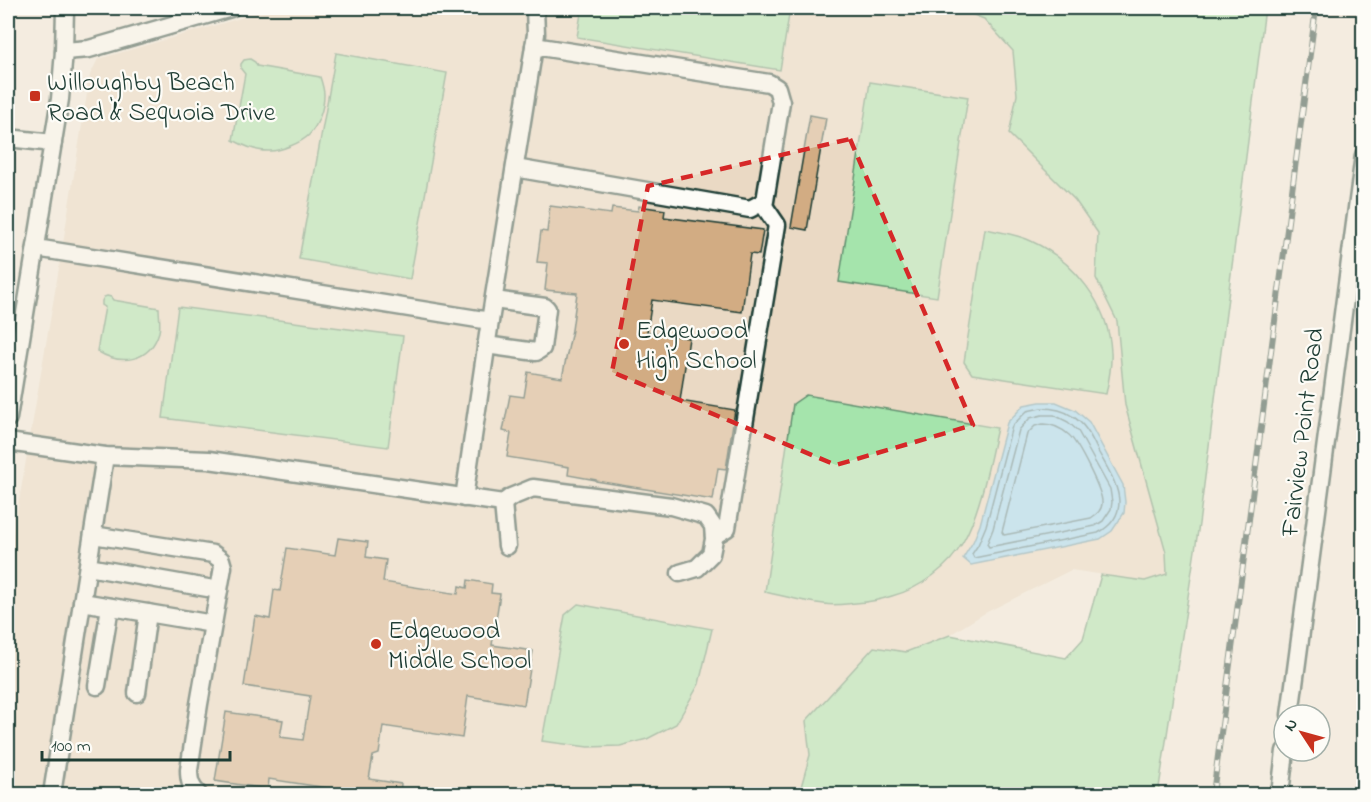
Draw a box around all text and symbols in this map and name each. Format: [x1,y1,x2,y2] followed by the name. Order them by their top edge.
[47,65,276,133] place label: Willoughby Beach Road & Sequoia Drive
[28,89,42,103] marker: Willoughby Beach Road & Sequoia Drive
[636,313,757,381] place label: Edgewood High School
[1272,326,1336,540] street label: Fairview Point Road
[617,337,631,351] marker: Edgewood High School
[388,613,531,681] place label: Edgewood Middle School
[369,637,383,651] marker: Edgewood Middle School
[1272,703,1332,763] north arrow
[1279,714,1304,737] text: N
[42,724,230,762] scale bar
[51,734,91,760] text: 100 m

